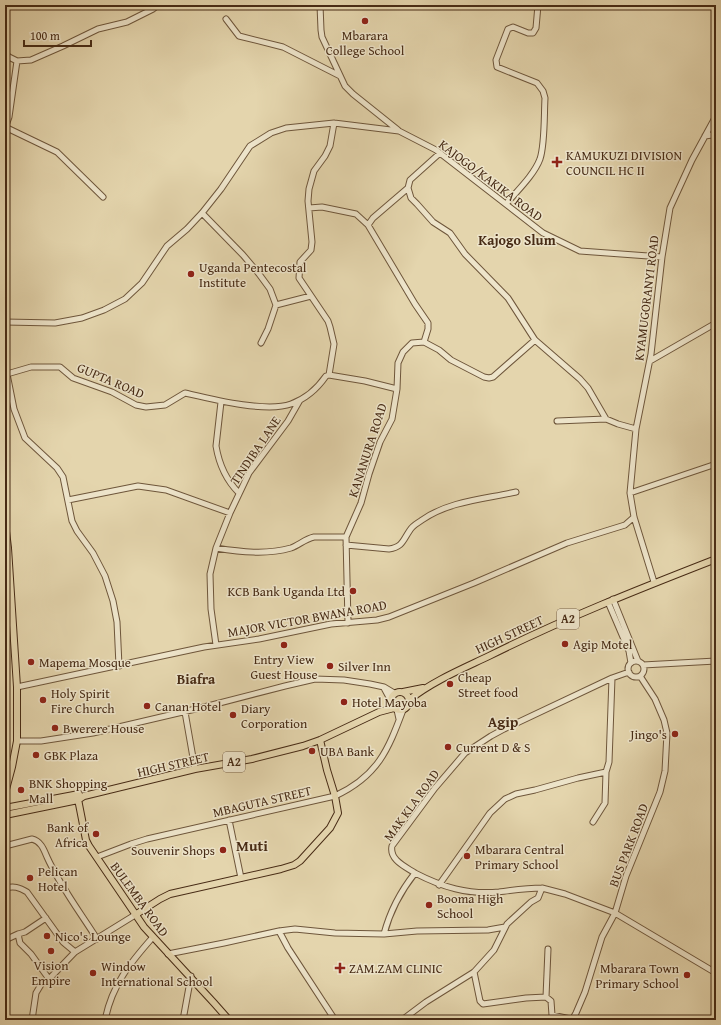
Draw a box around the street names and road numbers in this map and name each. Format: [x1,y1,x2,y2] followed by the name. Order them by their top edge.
[435,135,547,226] street label: KAJOGO/KAKIKA ROAD
[629,234,664,362] street label: KYAMUGORANYI ROAD
[74,358,147,403] street label: GUPTA ROAD
[343,401,392,500] street label: KANANURA ROAD
[225,412,286,488] street label: TINDIBA LANE
[226,595,388,642] street label: MAJOR VICTOR BWANA ROAD
[557,609,579,629] road number: A2
[472,610,547,659] street label: HIGH STREET
[135,747,212,782] street label: HIGH STREET
[223,752,245,772] road number: A2
[379,765,444,845] street label: MAK KLA ROAD
[211,781,314,822] street label: MBAGUTA STREET
[604,801,653,890] street label: BUS PARK ROAD
[106,858,173,941] street label: BULEMBA ROAD

